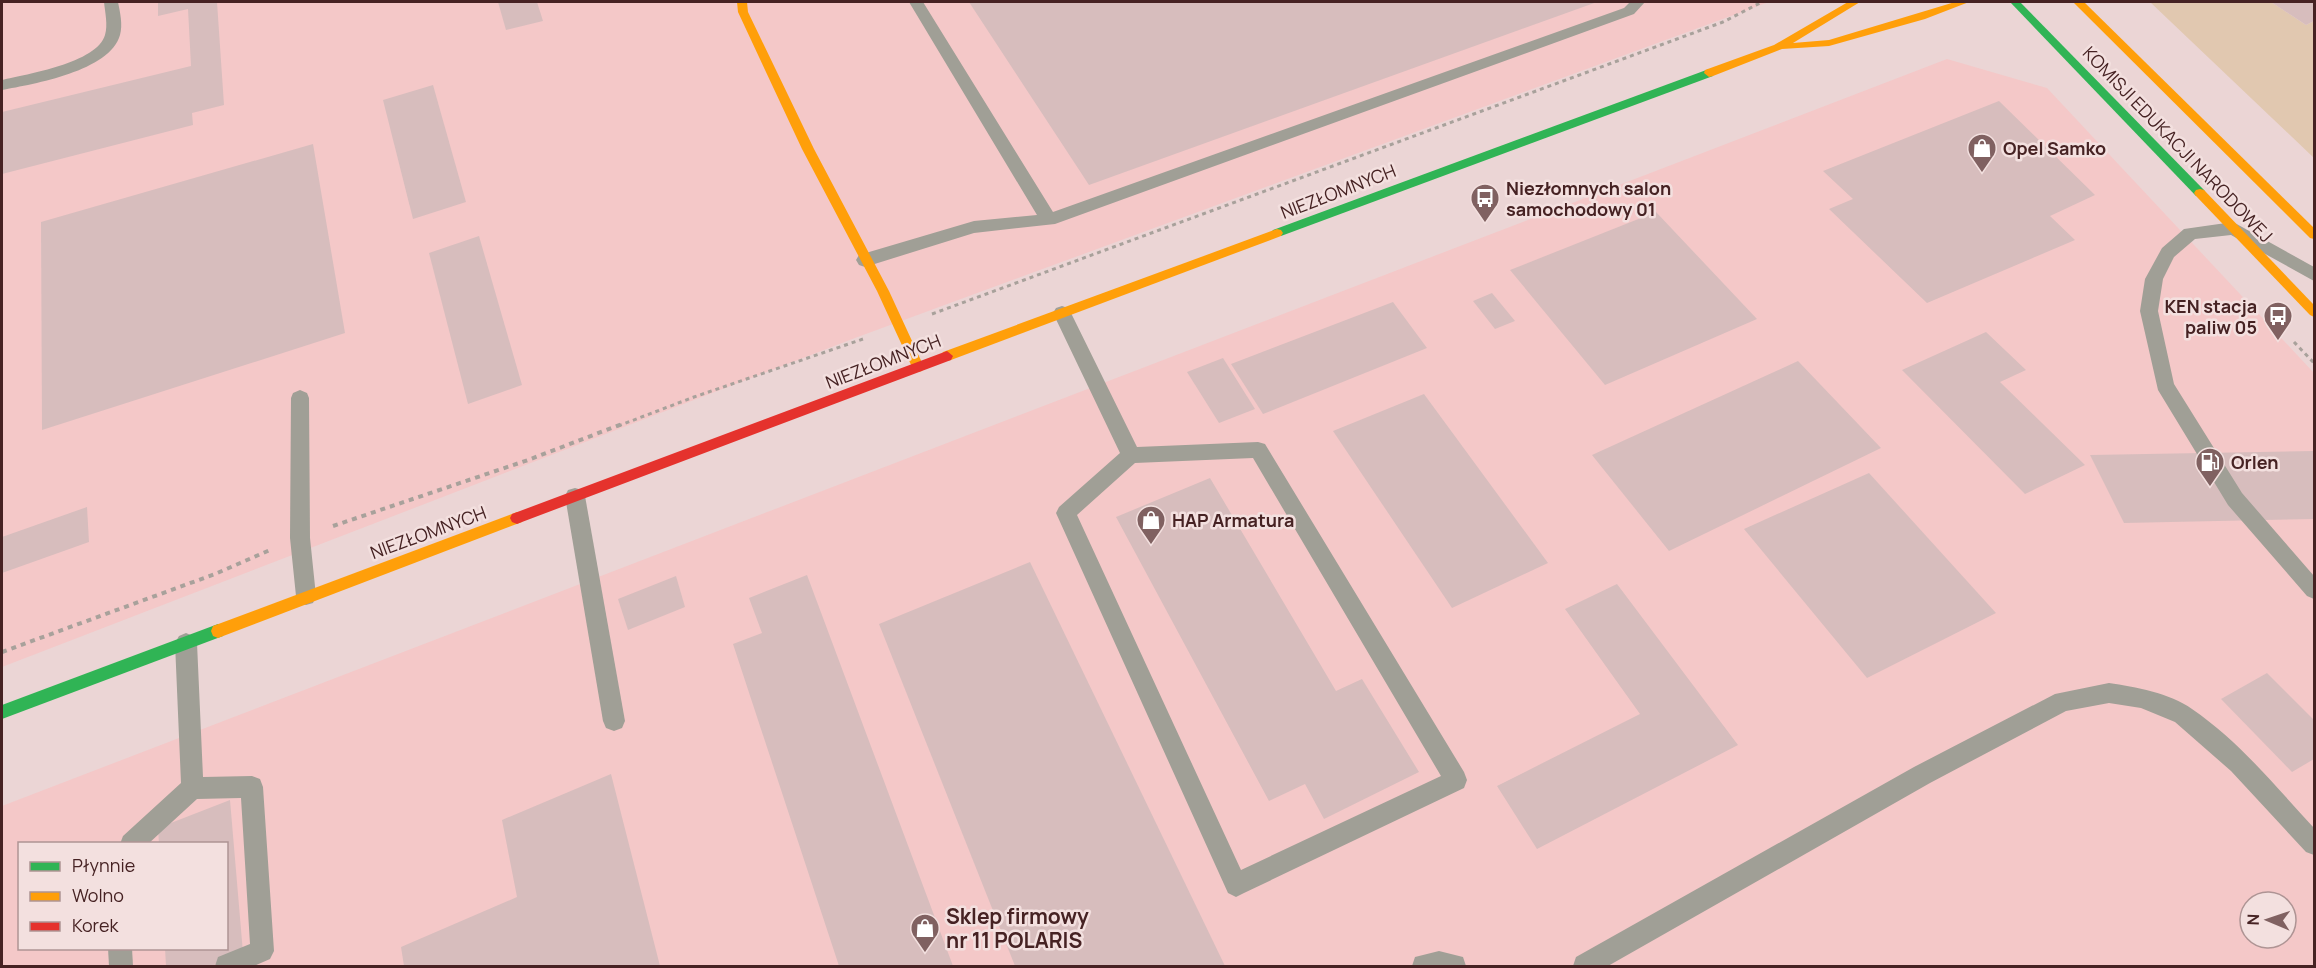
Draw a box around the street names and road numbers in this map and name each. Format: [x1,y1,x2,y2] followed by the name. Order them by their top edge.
[2078,41,2278,247] street label: KOMISJI EDUKACJI NARODOWEJ
[1277,158,1399,224] street label: NIEZŁOMNYCH
[822,328,944,394] street label: NIEZŁOMNYCH
[367,500,489,564] street label: NIEZŁOMNYCH

